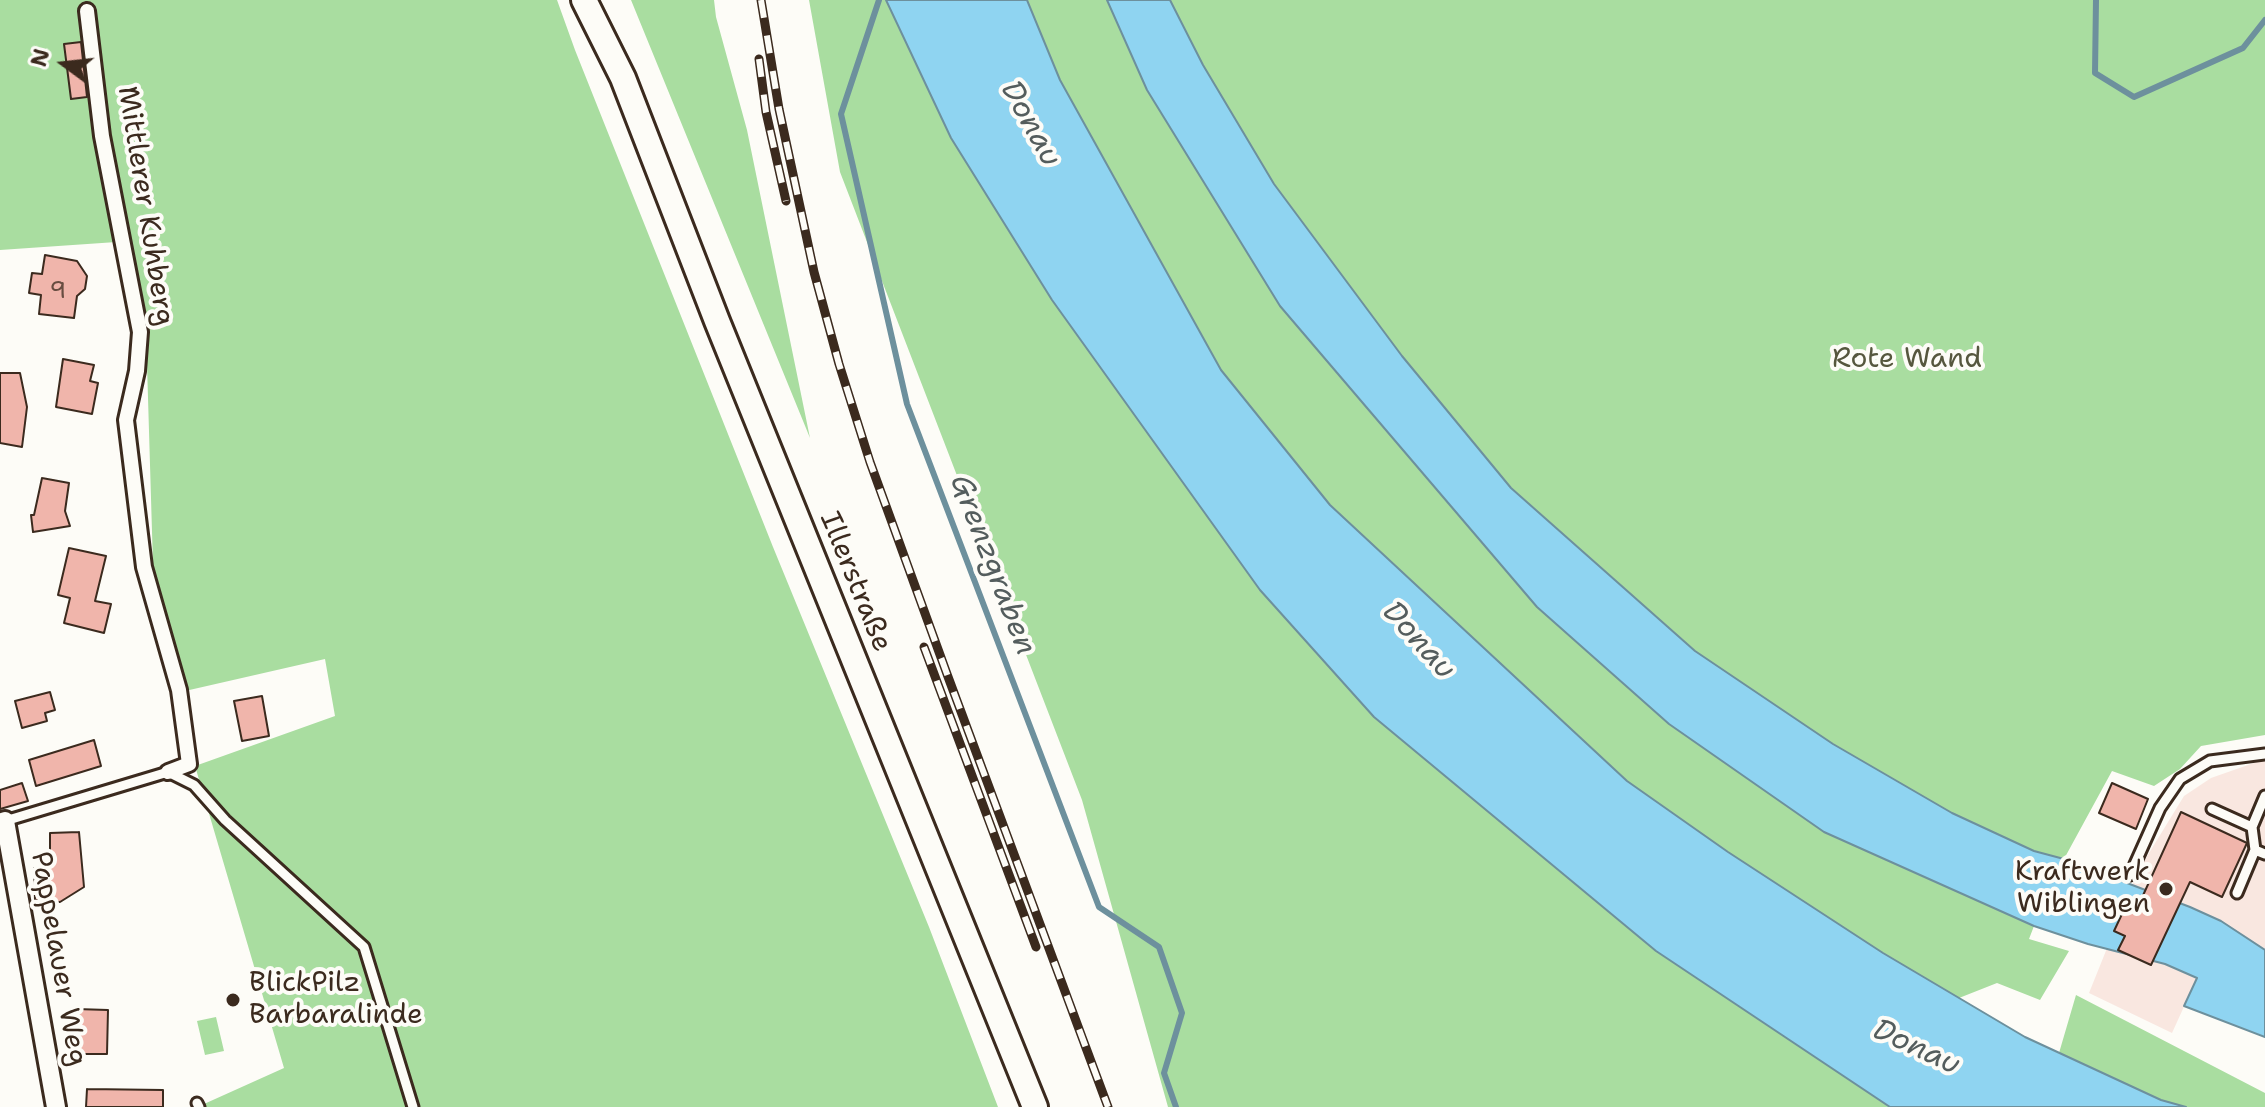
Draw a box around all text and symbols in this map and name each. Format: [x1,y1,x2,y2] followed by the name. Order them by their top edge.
[24,24,104,104] north arrow
[24,45,57,70] text: N
[992,75,1068,173] water label: Donau
[109,84,181,328] street label: Mittlerer Kuhberg
[50,278,66,306] house number: 9
[1832,343,1982,377] park label: Rote Wand
[941,470,1043,660] water label: Grenzgraben
[812,507,898,657] street label: Illerstraße
[1374,595,1462,687] water label: Donau
[23,849,93,1069] street label: Pappelauer Weg
[2015,856,2150,922] place label: Kraftwerk Wiblingen
[2157,880,2175,898] marker: Kraftwerk Wiblingen
[249,967,423,1033] place label: BlickPilz Barbaralinde
[224,991,242,1009] marker: BlickPilz Barbaralinde
[1867,1012,1965,1084] water label: Donau

